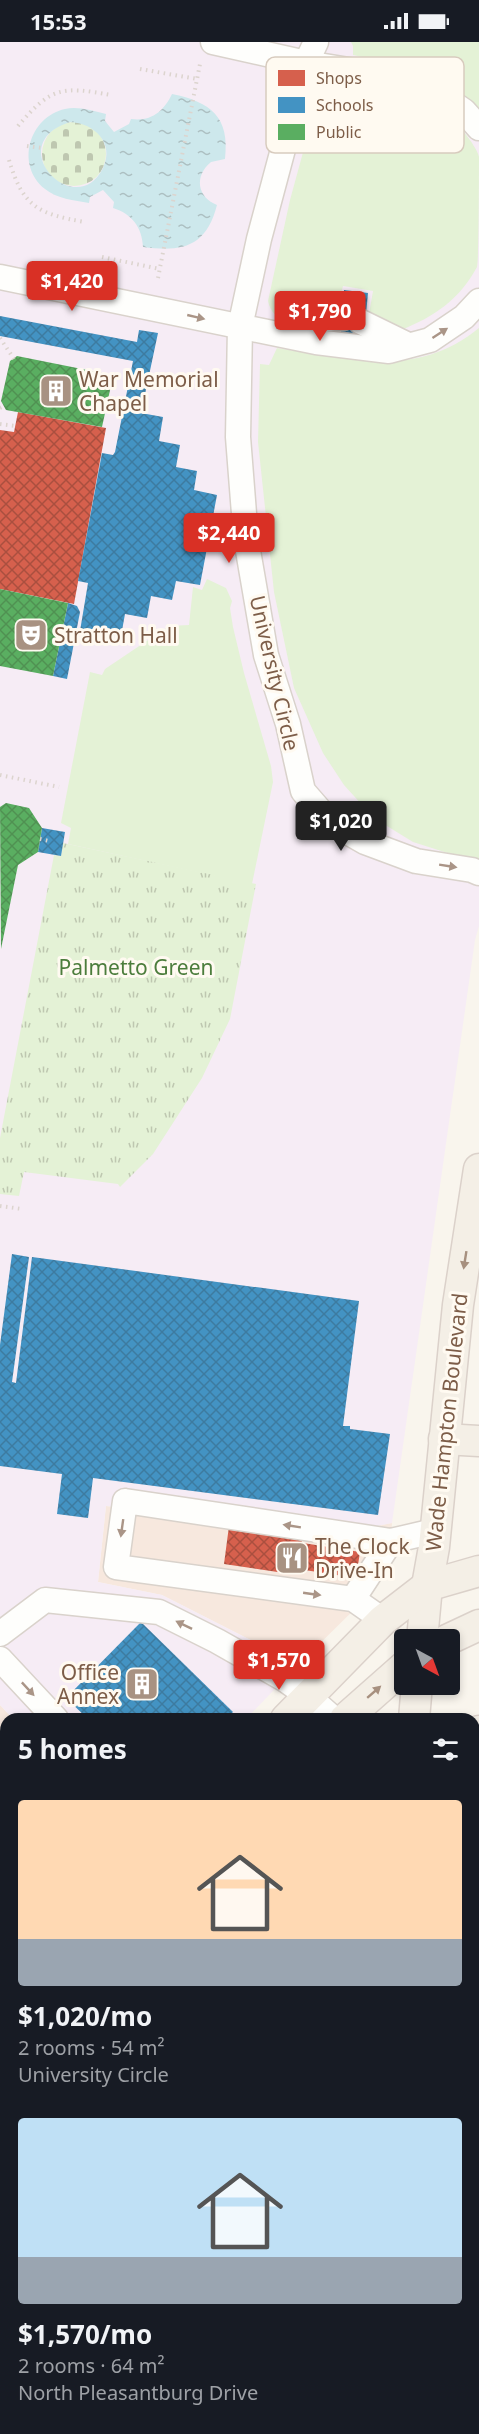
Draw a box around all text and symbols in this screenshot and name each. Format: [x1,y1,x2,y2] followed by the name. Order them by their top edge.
[30,6,87,36] text: 15:53
[266,57,464,153] legend
[316,67,362,89] text: Shops
[316,94,374,116] text: Schools
[316,121,362,143] text: Public
[23,261,121,312] pin: $1,420
[41,267,103,294] text: $1,420
[271,291,369,342] pin: $1,790
[289,297,351,324] text: $1,790
[187,313,206,322] one-way arrow
[432,328,448,339] one-way arrow
[79,365,219,417] place label: War Memorial Chapel
[38,373,74,409] building icon: War Memorial Chapel
[180,513,278,564] pin: $2,440
[198,519,260,546] text: $2,440
[244,593,306,753] street label: University Circle
[13,617,49,653] theatre icon: Stratton Hall
[54,621,178,649] place label: Stratton Hall
[292,801,390,852] pin: $1,020
[310,807,372,834] text: $1,020
[438,861,457,870] one-way arrow
[59,953,213,981] park label: Palmetto Green
[460,1251,469,1270] one-way arrow
[419,1291,473,1553] street label: Wade Hampton Boulevard
[117,1518,126,1537] one-way arrow
[282,1522,301,1531] one-way arrow
[315,1532,410,1584] place label: The Clock Drive-In
[274,1540,310,1576] restaurant icon: The Clock Drive-In
[303,1589,322,1598] one-way arrow
[176,1620,193,1629] one-way arrow
[394,1629,460,1695] north arrow
[394,1629,460,1695] map controls
[230,1640,328,1691] pin: $1,570
[248,1646,310,1673] text: $1,570
[57,1658,119,1710] place label: Office Annex
[124,1666,160,1702] building icon: Office Annex
[21,1682,35,1697] one-way arrow
[366,1686,381,1699] one-way arrow
[18,1731,127,1767] text: 5 homes
[429,1733,462,1766] icon: filters
[186,1839,294,1947] icon: home
[18,1998,152,2034] text: $1,020/mo
[18,2034,165,2061] text: 2 rooms · 54 m²
[18,2061,169,2088] text: University Circle
[186,2157,294,2265] icon: home
[18,2316,152,2352] text: $1,570/mo
[18,2352,165,2379] text: 2 rooms · 64 m²
[18,2379,258,2406] text: North Pleasantburg Drive

